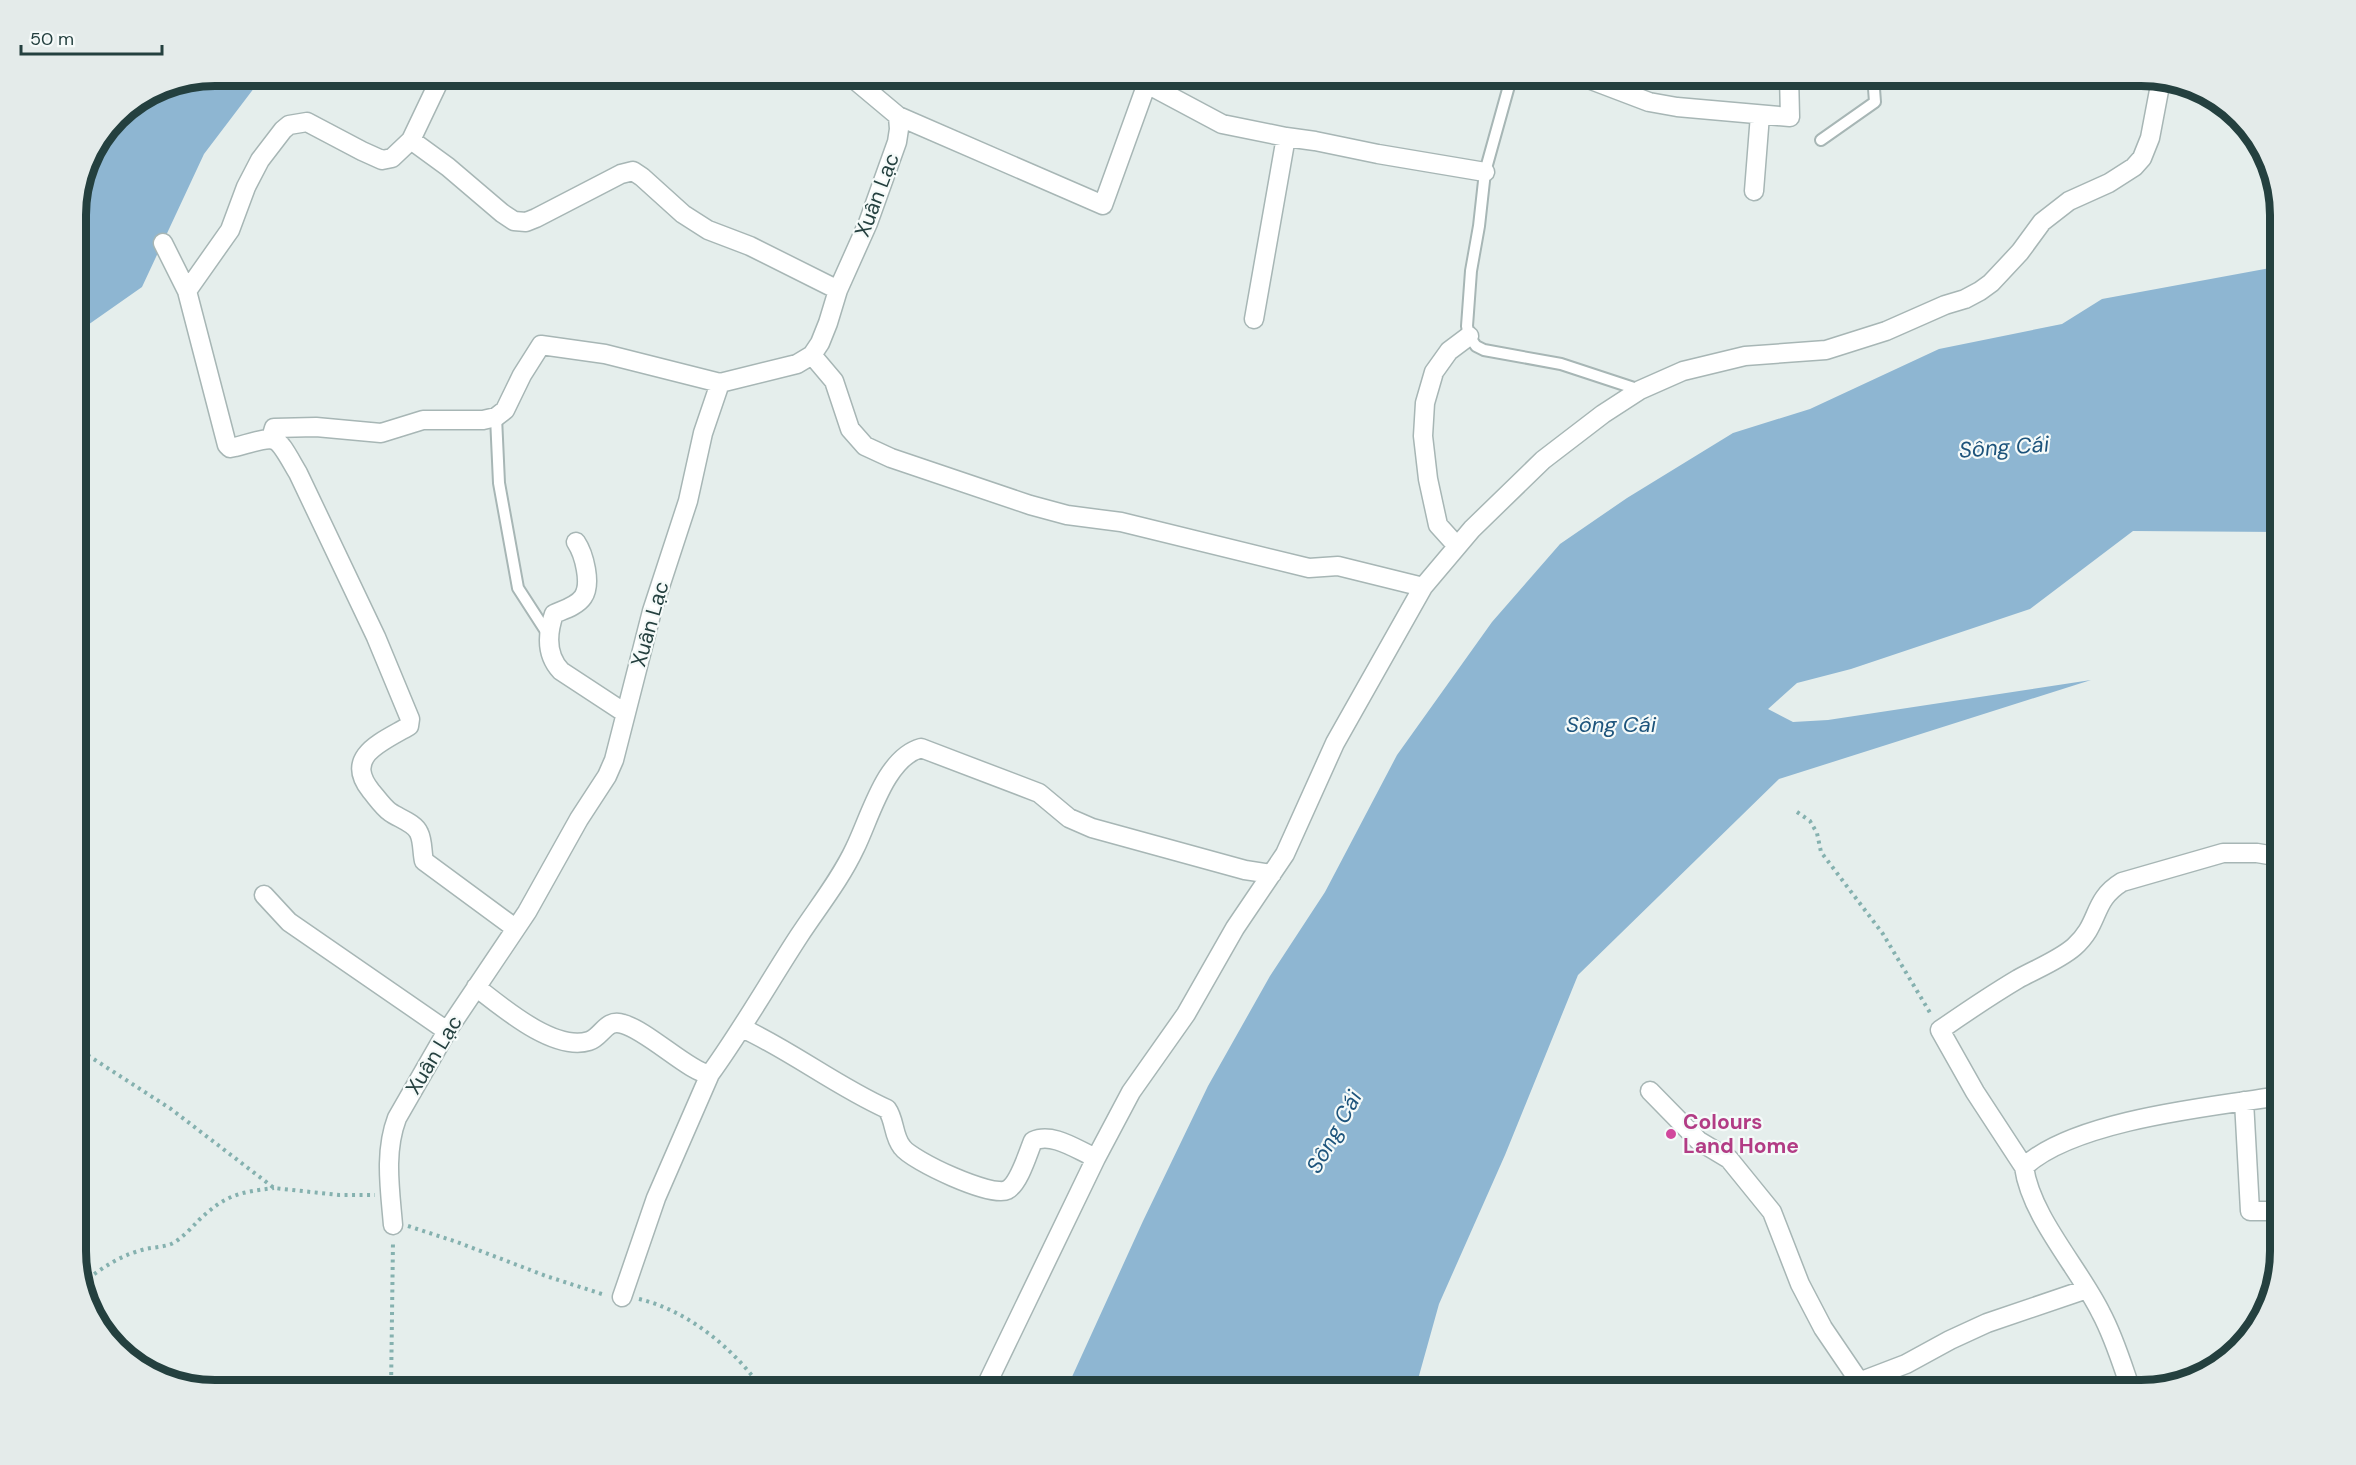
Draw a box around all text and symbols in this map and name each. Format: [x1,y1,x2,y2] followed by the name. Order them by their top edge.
[21,18,162,56] scale bar
[30,27,74,51] text: 50 m
[848,149,906,241] street label: Xuân Lạc
[1958,429,2051,465] water label: Sông Cái
[624,578,676,670] street label: Xuân Lạc
[1566,710,1657,739] water label: Sông Cái
[399,1010,469,1100] street label: Xuân Lạc
[1299,1085,1369,1178] water label: Sông Cái
[1683,1108,1799,1160] place label: Colours Land Home
[1664,1127,1678,1141] marker: Colours Land Home

